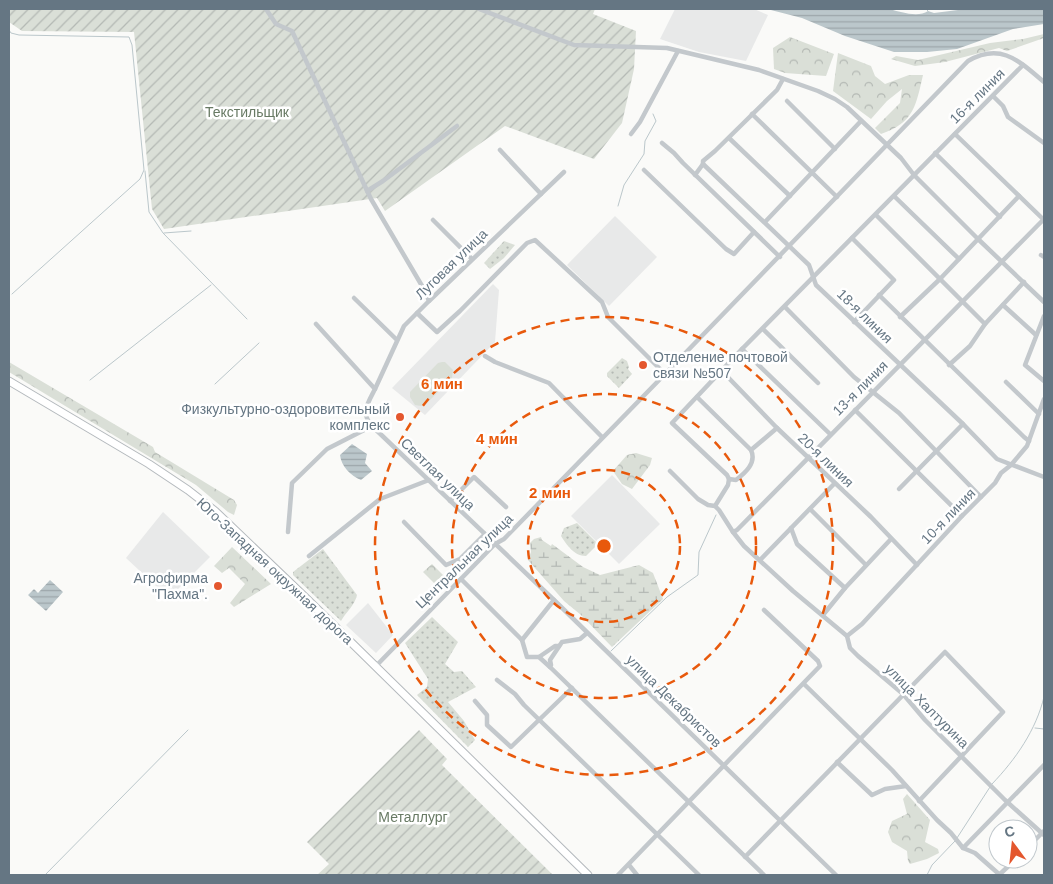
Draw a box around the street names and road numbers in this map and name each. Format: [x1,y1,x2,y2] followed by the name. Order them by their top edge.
[946,65,1008,127] street label: 16-я линия
[412,225,491,302] street label: Луговая улица
[834,286,896,346] street label: 18-я линия
[829,357,891,419] street label: 13-я линия
[795,430,857,490] street label: 20-я линия
[398,435,478,513] street label: Светлая улица
[918,485,978,547] street label: 10-я линия
[194,494,356,648] street label: Юго-Западная окружная дорога
[412,510,516,611] street label: Центральная улица
[623,651,725,751] street label: улица Декабристов
[882,661,972,751] street label: улица Халтурина

